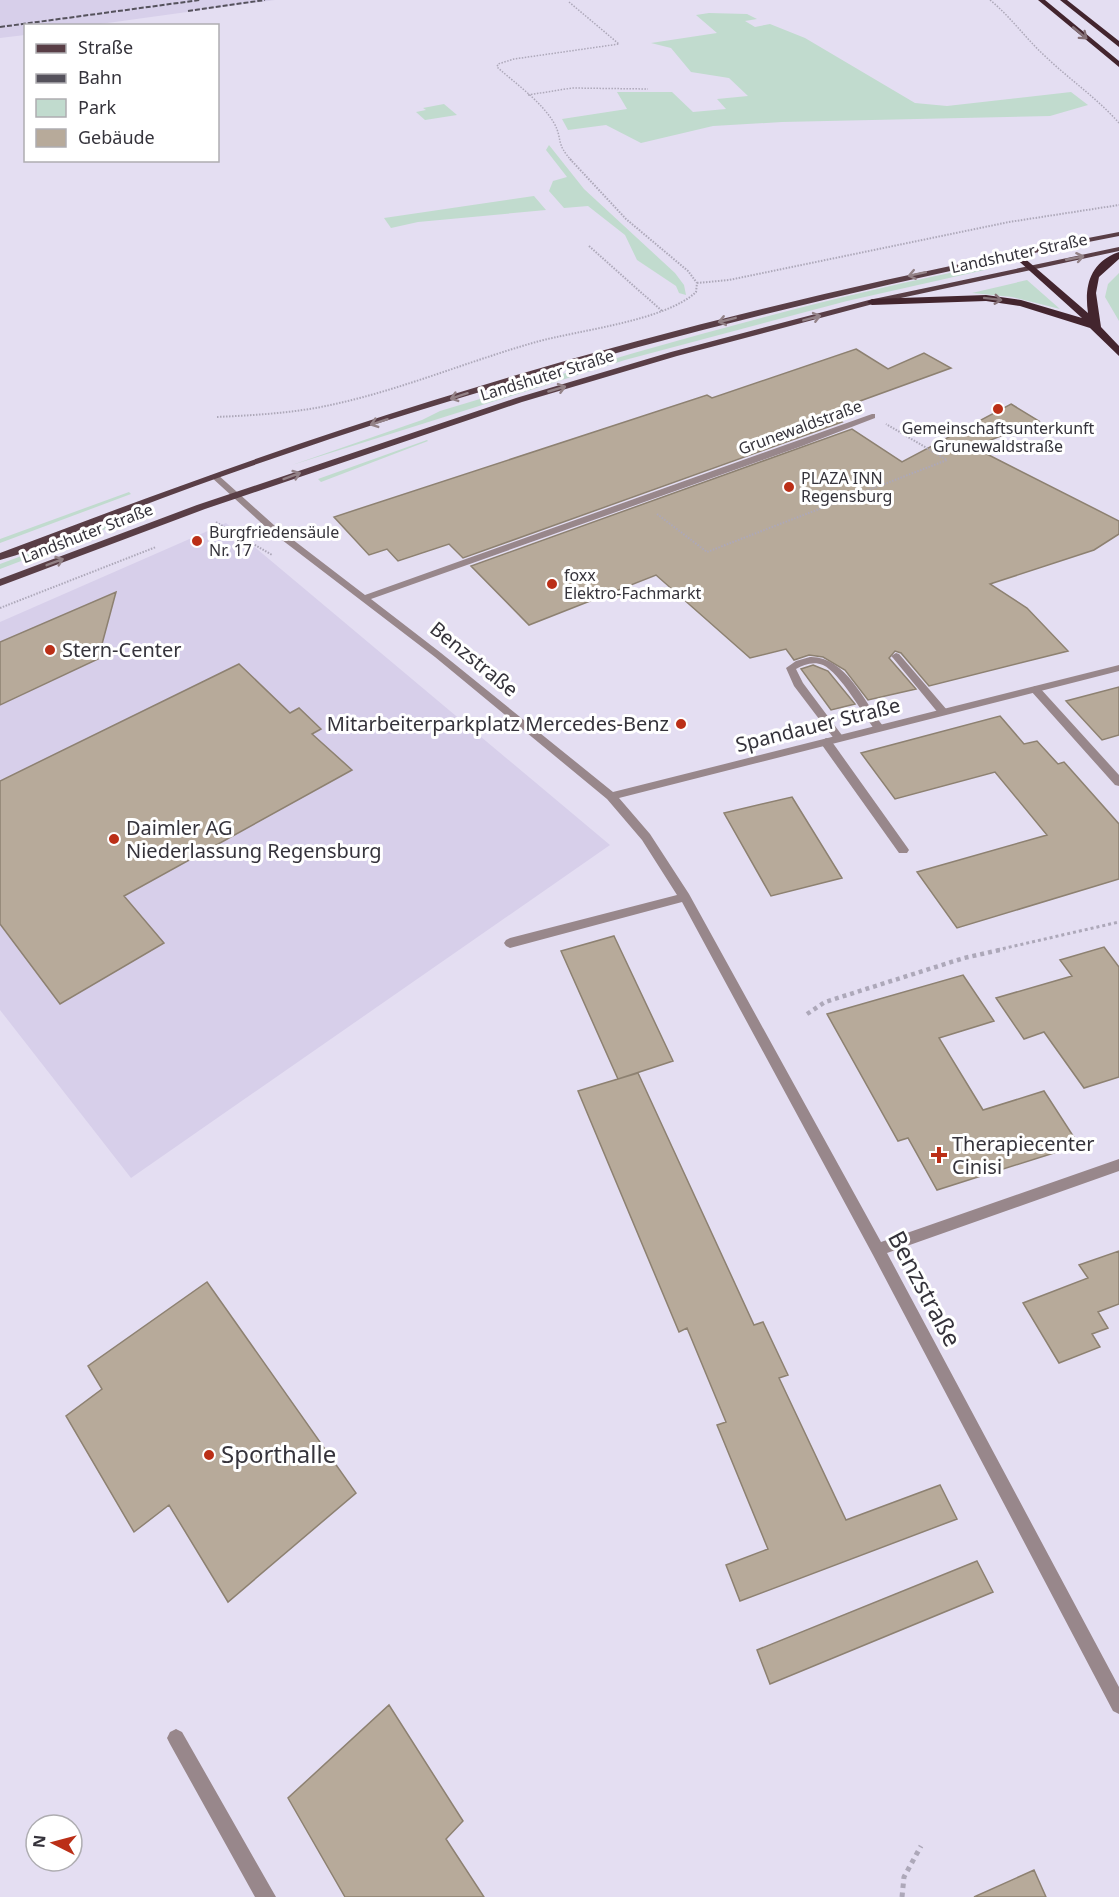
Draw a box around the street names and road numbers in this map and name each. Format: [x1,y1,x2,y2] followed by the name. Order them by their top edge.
[949,228,1089,278] street label: Landshuter Straße
[477,344,617,406] street label: Landshuter Straße
[735,394,865,460] street label: Grunewaldstraße
[18,498,156,568] street label: Landshuter Straße
[425,615,524,702] street label: Benzstraße
[733,691,903,758] street label: Spandauer Straße
[881,1224,970,1352] street label: Benzstraße

